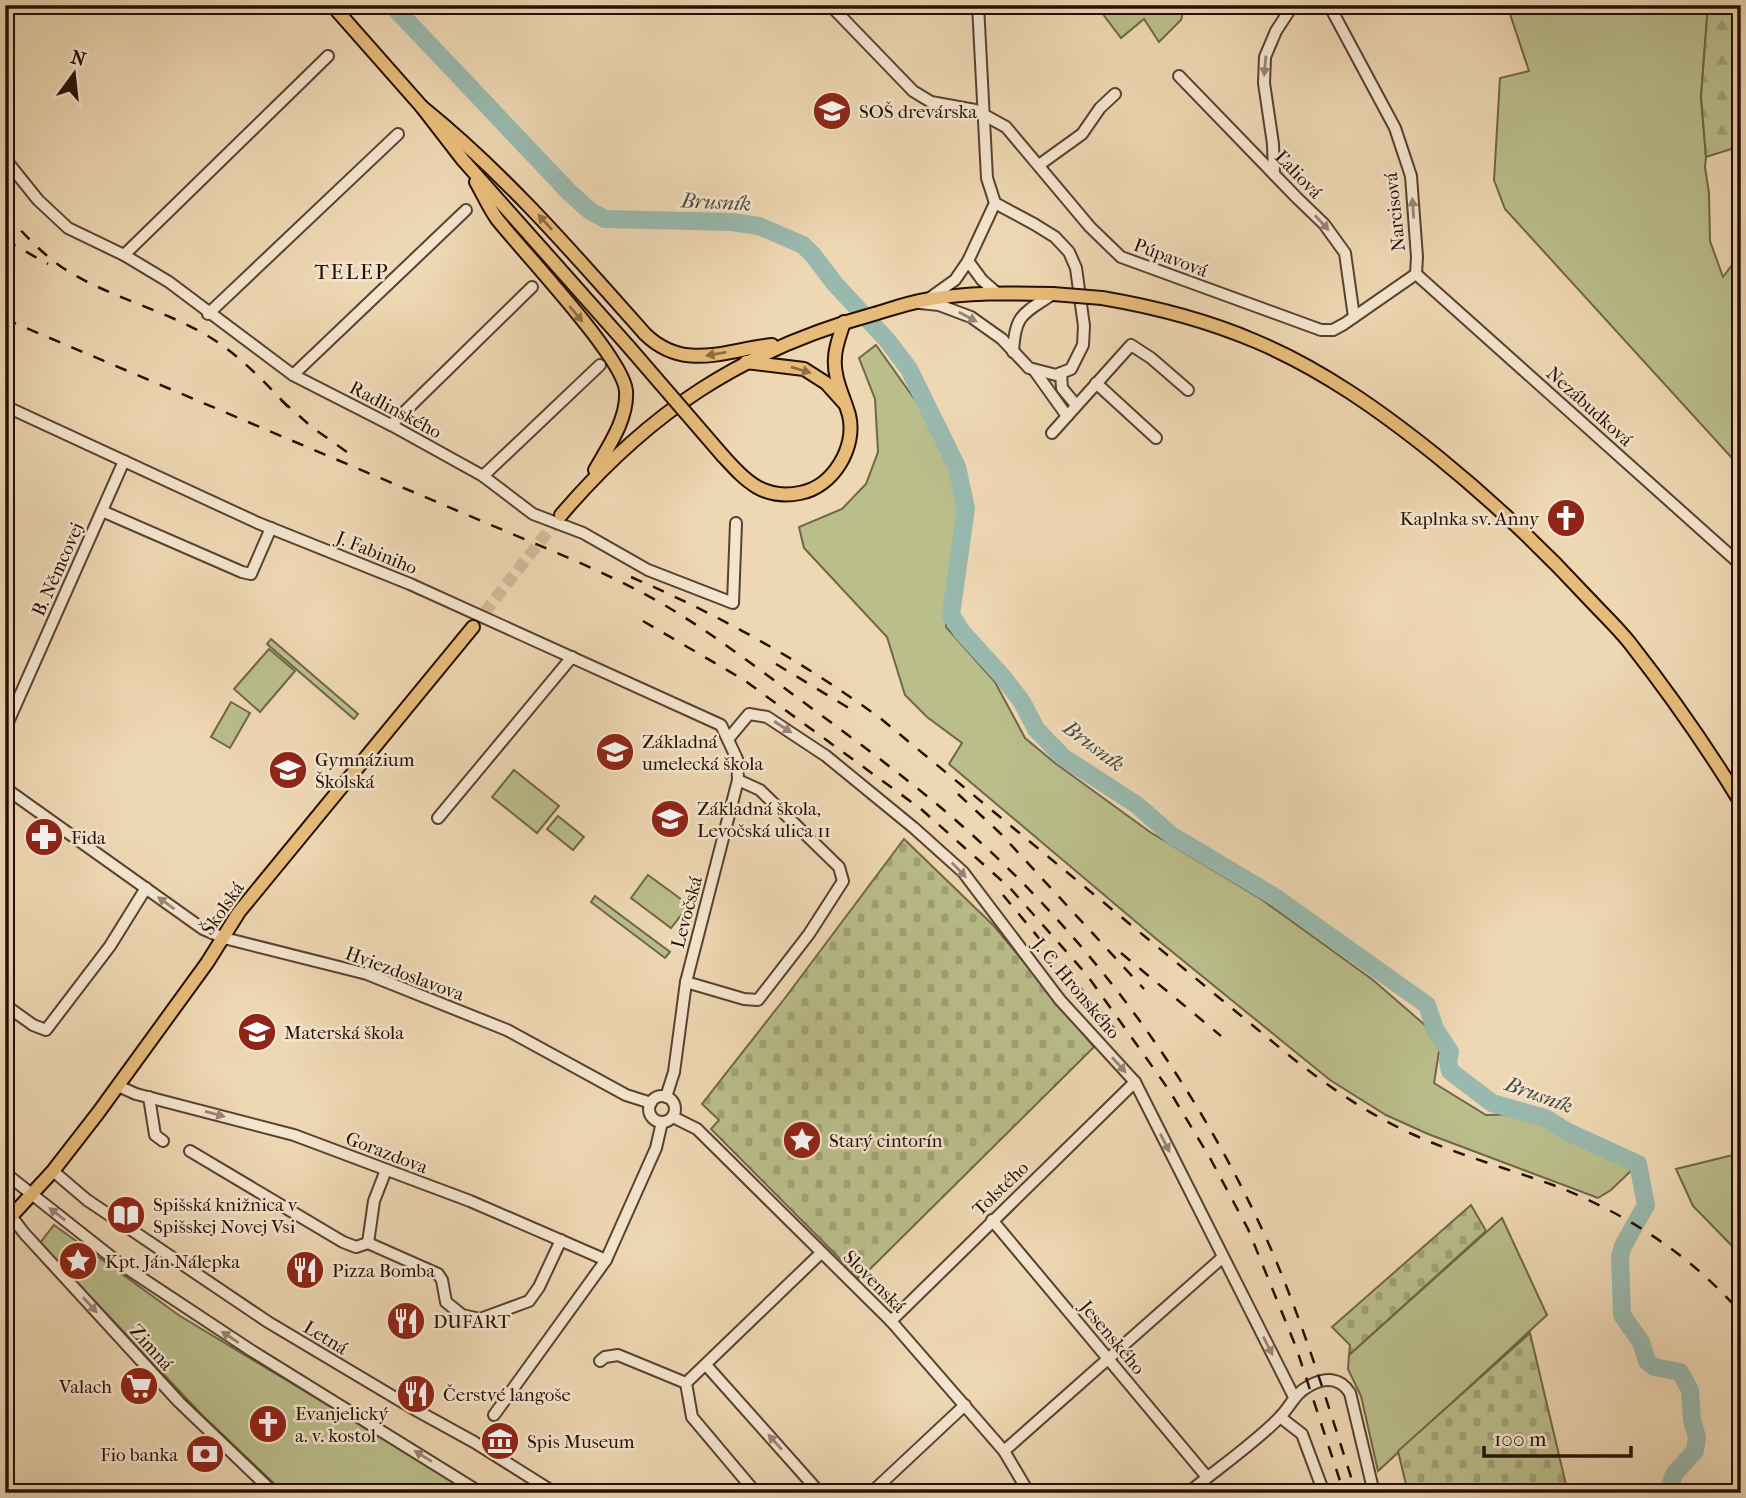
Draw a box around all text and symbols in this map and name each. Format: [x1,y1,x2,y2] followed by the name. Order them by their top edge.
[38,38,108,108] north arrow
[68,46,89,71] text: N
[1259,55,1270,77] one-way arrow
[811,90,853,132] school or university icon: SOŠ drevárska
[859,100,977,123] place label: SOŠ drevárska
[1270,146,1327,204] street label: Ľaliová
[1380,171,1410,252] street label: Narcisová
[679,188,752,216] water label: Brusník
[1407,196,1418,218] one-way arrow
[537,213,553,231] one-way arrow
[1313,214,1329,231] one-way arrow
[1131,234,1211,282] street label: Púpavová
[314,260,390,284] district label: TELEP
[568,305,583,322] one-way arrow
[959,310,979,322] one-way arrow
[704,349,726,360] one-way arrow
[1542,362,1637,451] street label: Nezábudková
[790,366,811,376] one-way arrow
[346,376,446,444] street label: Radlinského
[1545,497,1587,539] church icon: Kaplnka sv. Anny
[1400,508,1540,530] place label: Kaplnka sv. Anny
[27,519,88,620] street label: B. Němcovej
[331,526,421,579] street label: J. Fabiniho
[1058,715,1129,777] water label: Brusník
[773,721,792,734] one-way arrow
[594,731,636,773] school or university icon: Základná umelecká škola
[641,731,763,775] place label: Základná umelecká škola
[267,749,309,791] school or university icon: Gymnázium Školská
[315,749,415,793] place label: Gymnázium Školská
[649,798,691,840] school or university icon: Základná škola, Levočská ulica 11
[697,798,831,842] place label: Základná škola, Levočská ulica 11
[23,816,65,858] pharmacy icon: Fida
[71,827,106,849] place label: Fida
[951,861,968,878] one-way arrow
[667,874,707,951] street label: Levočská
[196,877,249,939] street label: Školská
[157,896,175,910] one-way arrow
[1027,932,1125,1044] street label: J. C. Hronského
[342,942,467,1006] street label: Hviezdoslavova
[236,1011,278,1053] school or university icon: Materská škola
[284,1022,404,1044] place label: Materská škola
[1110,1056,1126,1073] one-way arrow
[1501,1071,1576,1118] water label: Brusník
[204,1110,225,1120] one-way arrow
[781,1119,823,1161] place icon: Starý cintorín
[343,1127,431,1179] street label: Gorazdova
[829,1130,943,1152] place label: Starý cintorín
[1160,1133,1171,1153] one-way arrow
[968,1157,1033,1221] street label: Tolstého
[105,1194,147,1236] library icon: Spišská knižnica v Spišskej Novej Vsi
[153,1194,298,1238] place label: Spišská knižnica v Spišskej Novej Vsi
[48,1206,66,1221] one-way arrow
[57,1240,99,1282] place icon: Kpt. Ján Nálepka
[838,1246,910,1318] street label: Slovenská
[284,1249,326,1291] restaurant icon: Pizza Bomba
[105,1251,240,1273] place label: Kpt. Ján Nálepka
[332,1260,435,1282] place label: Pizza Bomba
[1074,1295,1150,1379] street label: Jesenského
[82,1296,98,1314] one-way arrow
[385,1300,427,1342] restaurant icon: DUFART
[433,1311,510,1333] place label: DUFART
[299,1316,352,1360] street label: Letná
[125,1320,178,1375] street label: Zimná
[220,1330,240,1343] one-way arrow
[1263,1336,1274,1356] one-way arrow
[118,1365,160,1407] supermarket icon: Valach
[395,1373,437,1415] restaurant icon: Čerstvé langoše
[58,1376,112,1398] place label: Valach
[443,1383,571,1406] place label: Čerstvé langoše
[247,1403,289,1445] church icon: Evanjelický a. v. kostol
[295,1403,389,1447] place label: Evanjelický a. v. kostol
[1484,1414,1630,1458] scale bar
[479,1420,521,1462] museum icon: Spis Museum
[1494,1427,1547,1451] text: 100 m
[527,1431,635,1453] place label: Spis Museum
[184,1433,226,1475] bank icon: Fio banka
[767,1434,783,1451] one-way arrow
[100,1444,178,1466] place label: Fio banka
[414,1449,433,1462] one-way arrow

